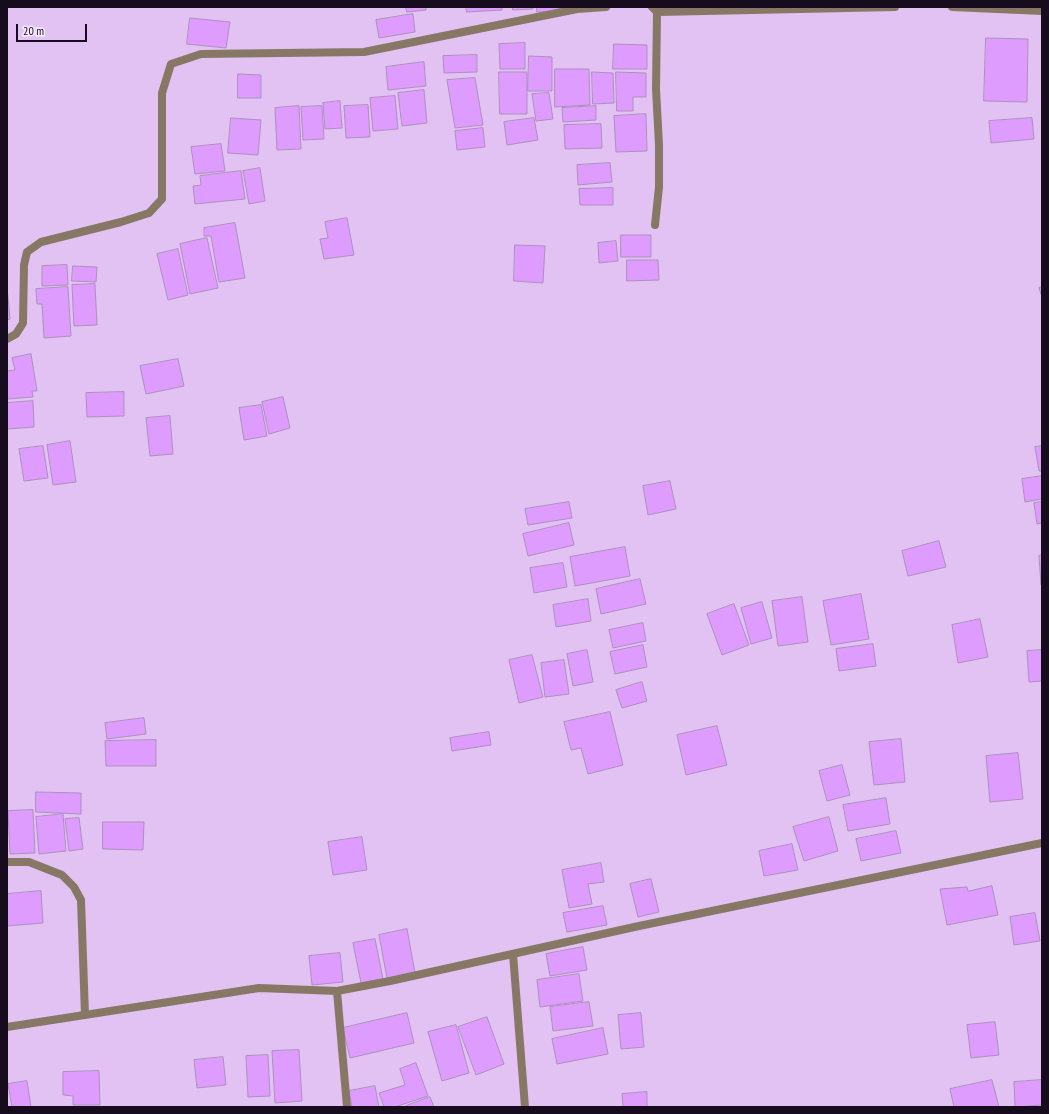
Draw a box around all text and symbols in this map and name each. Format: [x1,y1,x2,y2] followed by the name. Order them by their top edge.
[18,16,89,42] scale bar
[23,23,44,38] text: 20 m

